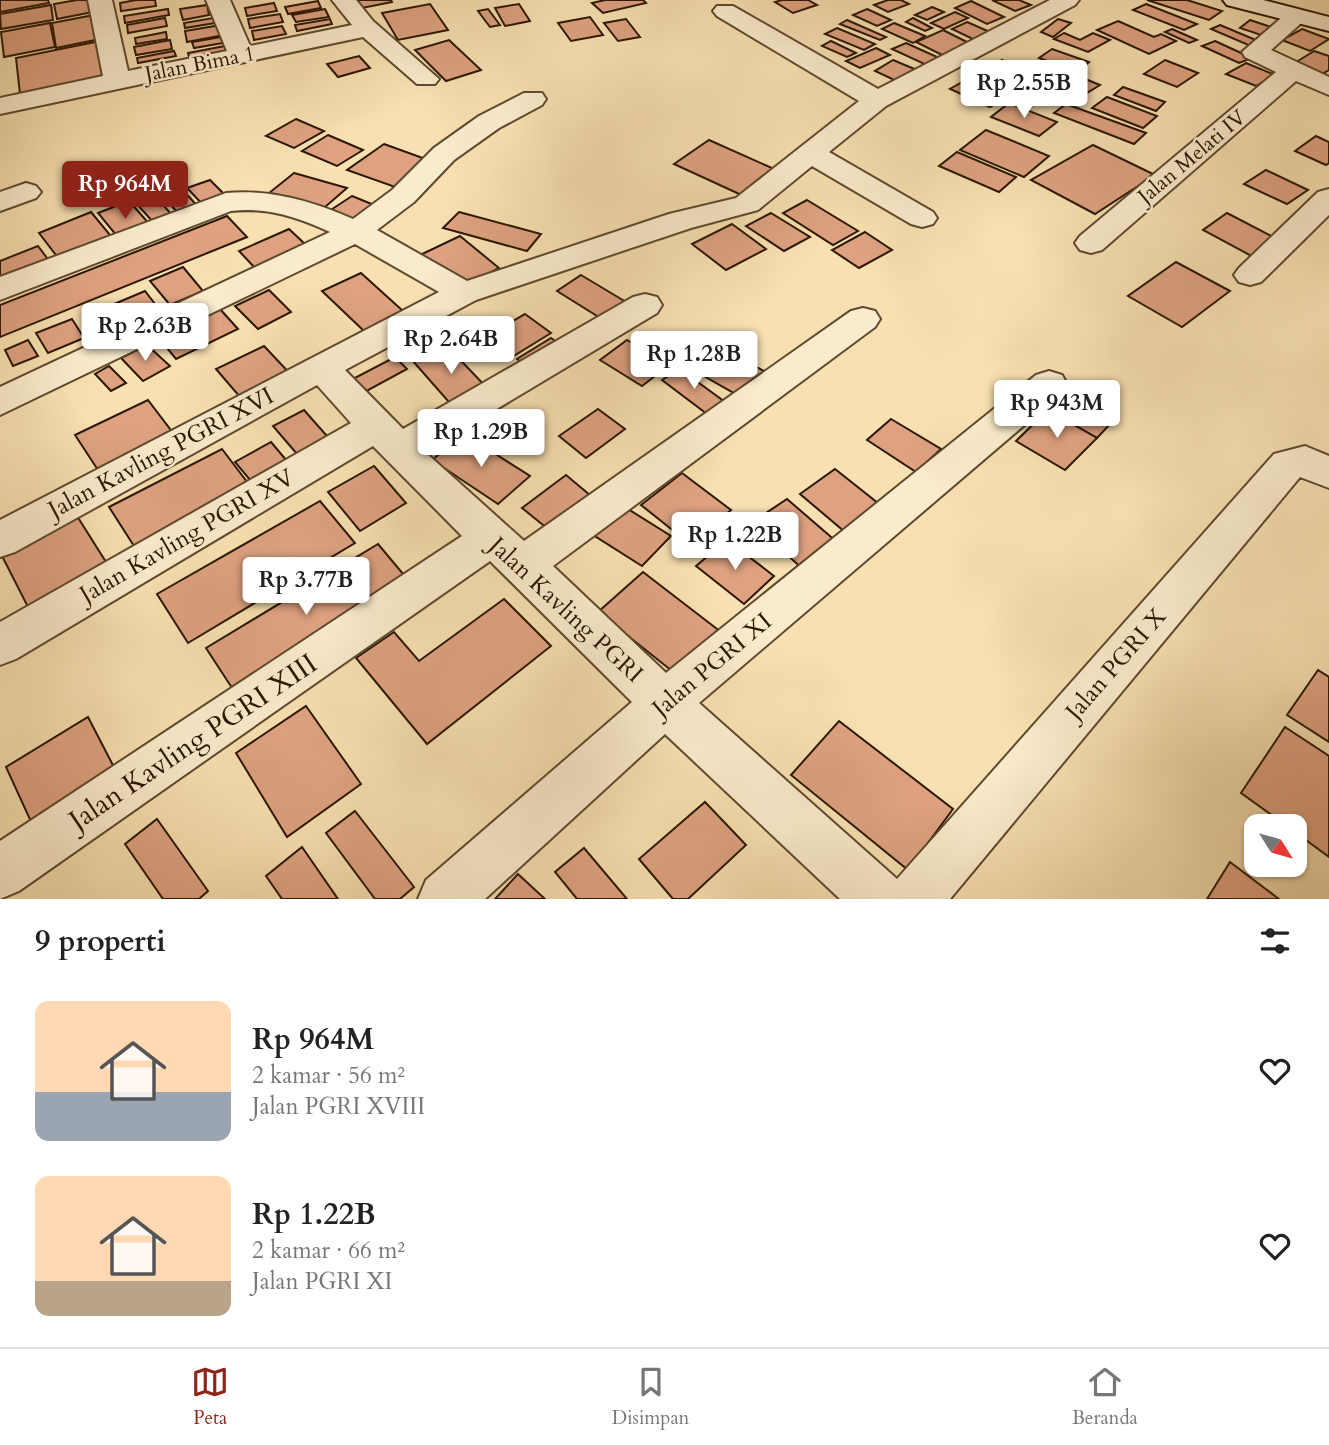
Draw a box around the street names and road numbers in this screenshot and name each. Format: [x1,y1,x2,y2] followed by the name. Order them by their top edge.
[140,39,258,89] street label: Jalan Bima 1
[1130,103,1253,213] street label: Jalan Melati IV
[40,380,280,528] street label: Jalan Kavling PGRI XVI
[71,461,301,612] street label: Jalan Kavling PGRI XV
[479,528,650,690] street label: Jalan Kavling PGRI
[1056,601,1174,729] street label: Jalan PGRI X
[643,605,779,727] street label: Jalan PGRI XI
[58,645,324,841] street label: Jalan Kavling PGRI XIII

